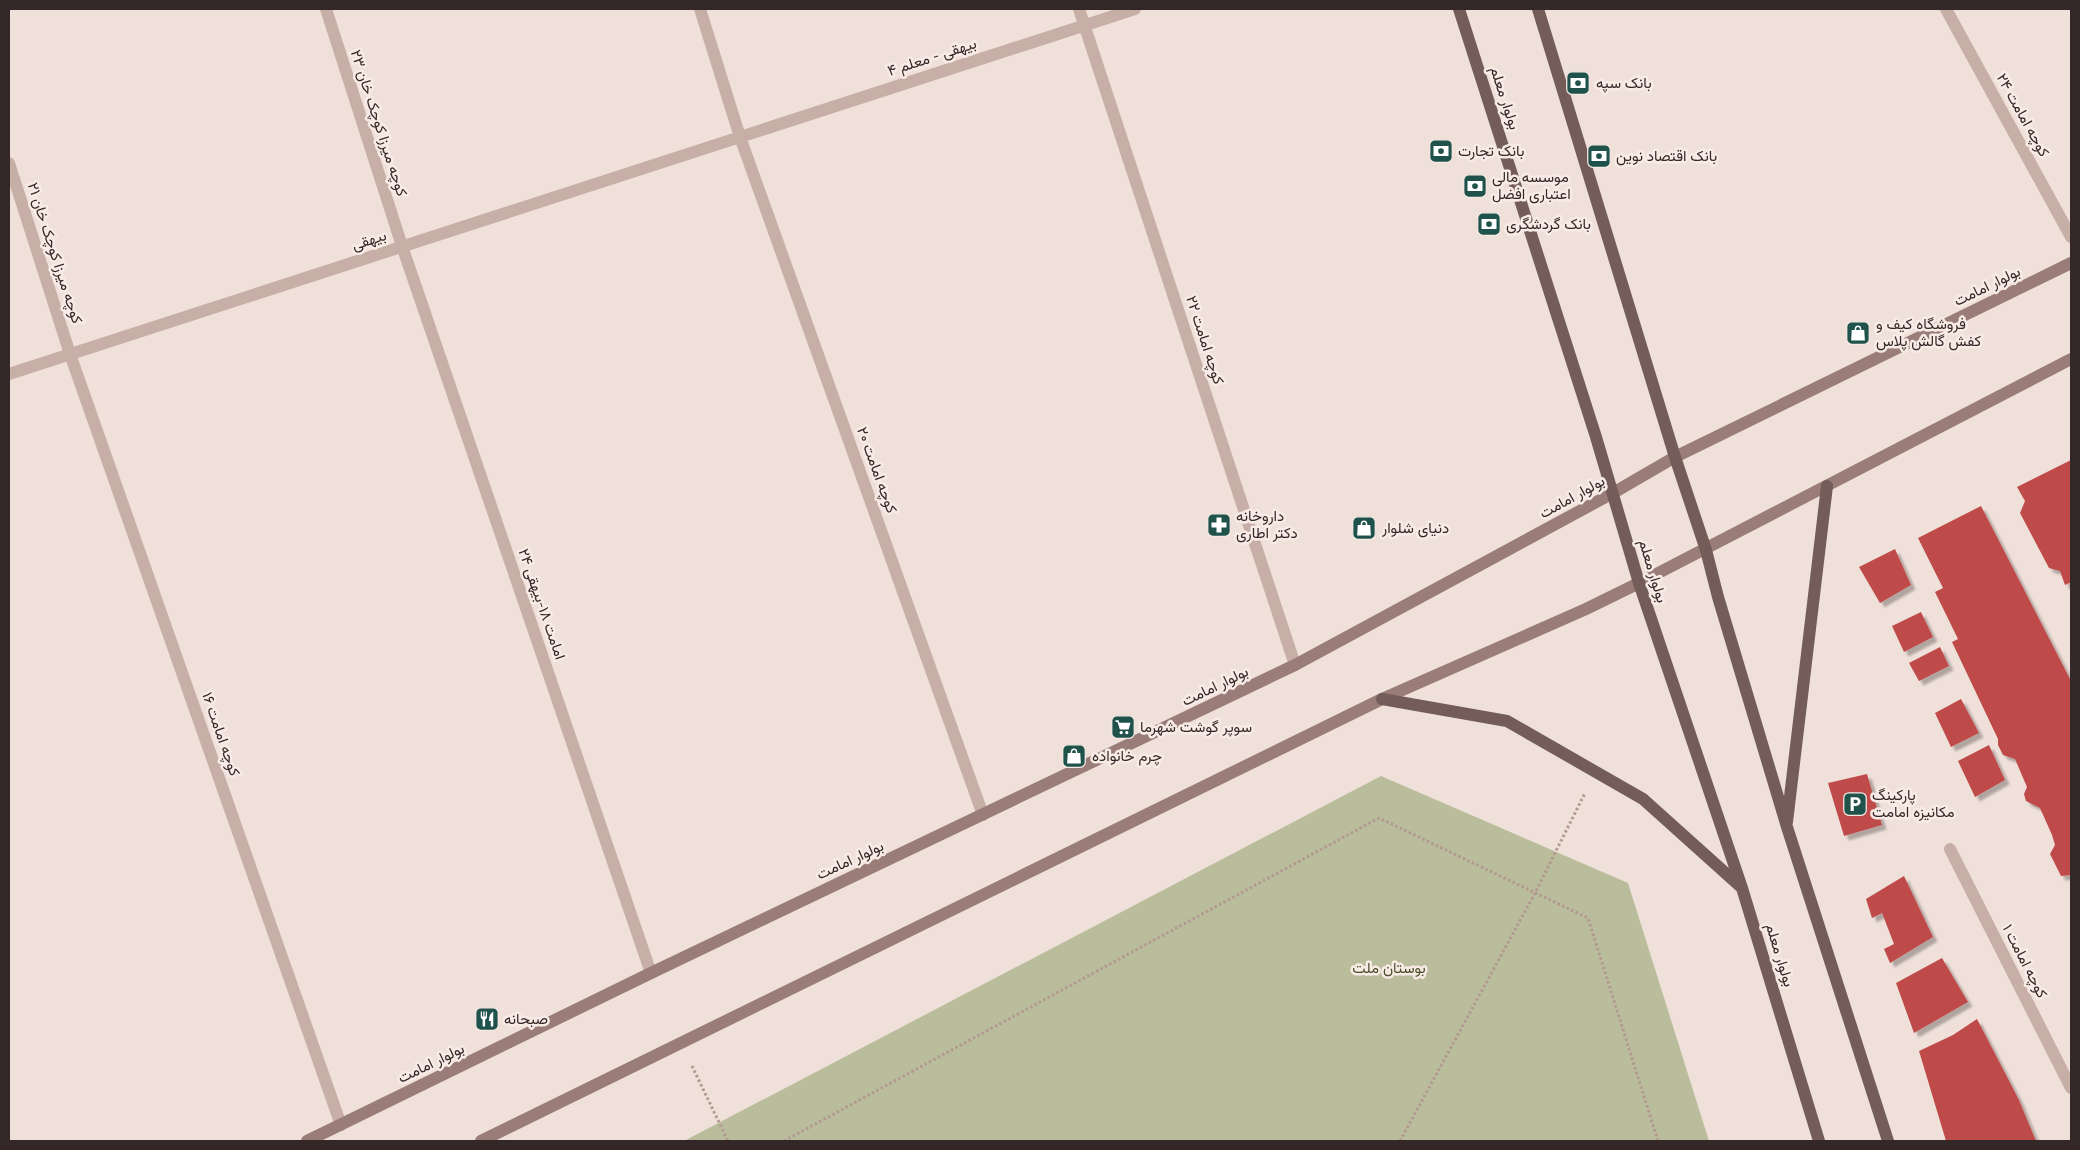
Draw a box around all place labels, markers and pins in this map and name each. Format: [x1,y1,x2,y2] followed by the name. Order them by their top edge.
[1565,70,1591,96] bank icon: بانک سپه
[1596,74,1652,93] place label: بانک سپه
[1428,138,1454,164] bank icon: بانک تجارت
[1458,142,1524,160] place label: بانک تجارت
[1586,143,1612,169] bank icon: بانک اقتصاد نوین
[1616,147,1717,166] place label: بانک اقتصاد نوین
[1492,168,1571,204] place label: موسسه مالی اعتباری افضل
[1462,173,1488,199] bank icon: موسسه مالی اعتباری افضل
[1476,211,1502,237] bank icon: بانک گردشگری
[1506,215,1591,234] place label: بانک گردشگری
[1876,315,1982,351] place label: فروشگاه کیف و کفش گالش پلاس
[1845,320,1871,346] shop icon: فروشگاه کیف و کفش گالش پلاس
[1236,507,1298,543] place label: داروخانه دکتر اطاری
[1206,512,1232,538] pharmacy icon: داروخانه دکتر اطاری
[1351,515,1377,541] shop icon: دنیای شلوار
[1381,519,1449,538] place label: دنیای شلوار
[1110,714,1136,740] supermarket icon: سوپر گوشت شهرما
[1140,718,1252,737] place label: سوپر گوشت شهرما
[1061,743,1087,769] shop icon: چرم خانواده
[1092,747,1162,766] place label: چرم خانواده
[1872,786,1955,821] place label: پارکینگ مکانیزه امامت
[1842,791,1868,817] parking icon: پارکینگ مکانیزه امامت
[474,1006,500,1032] restaurant icon: صبحانه
[504,1010,548,1028] place label: صبحانه

